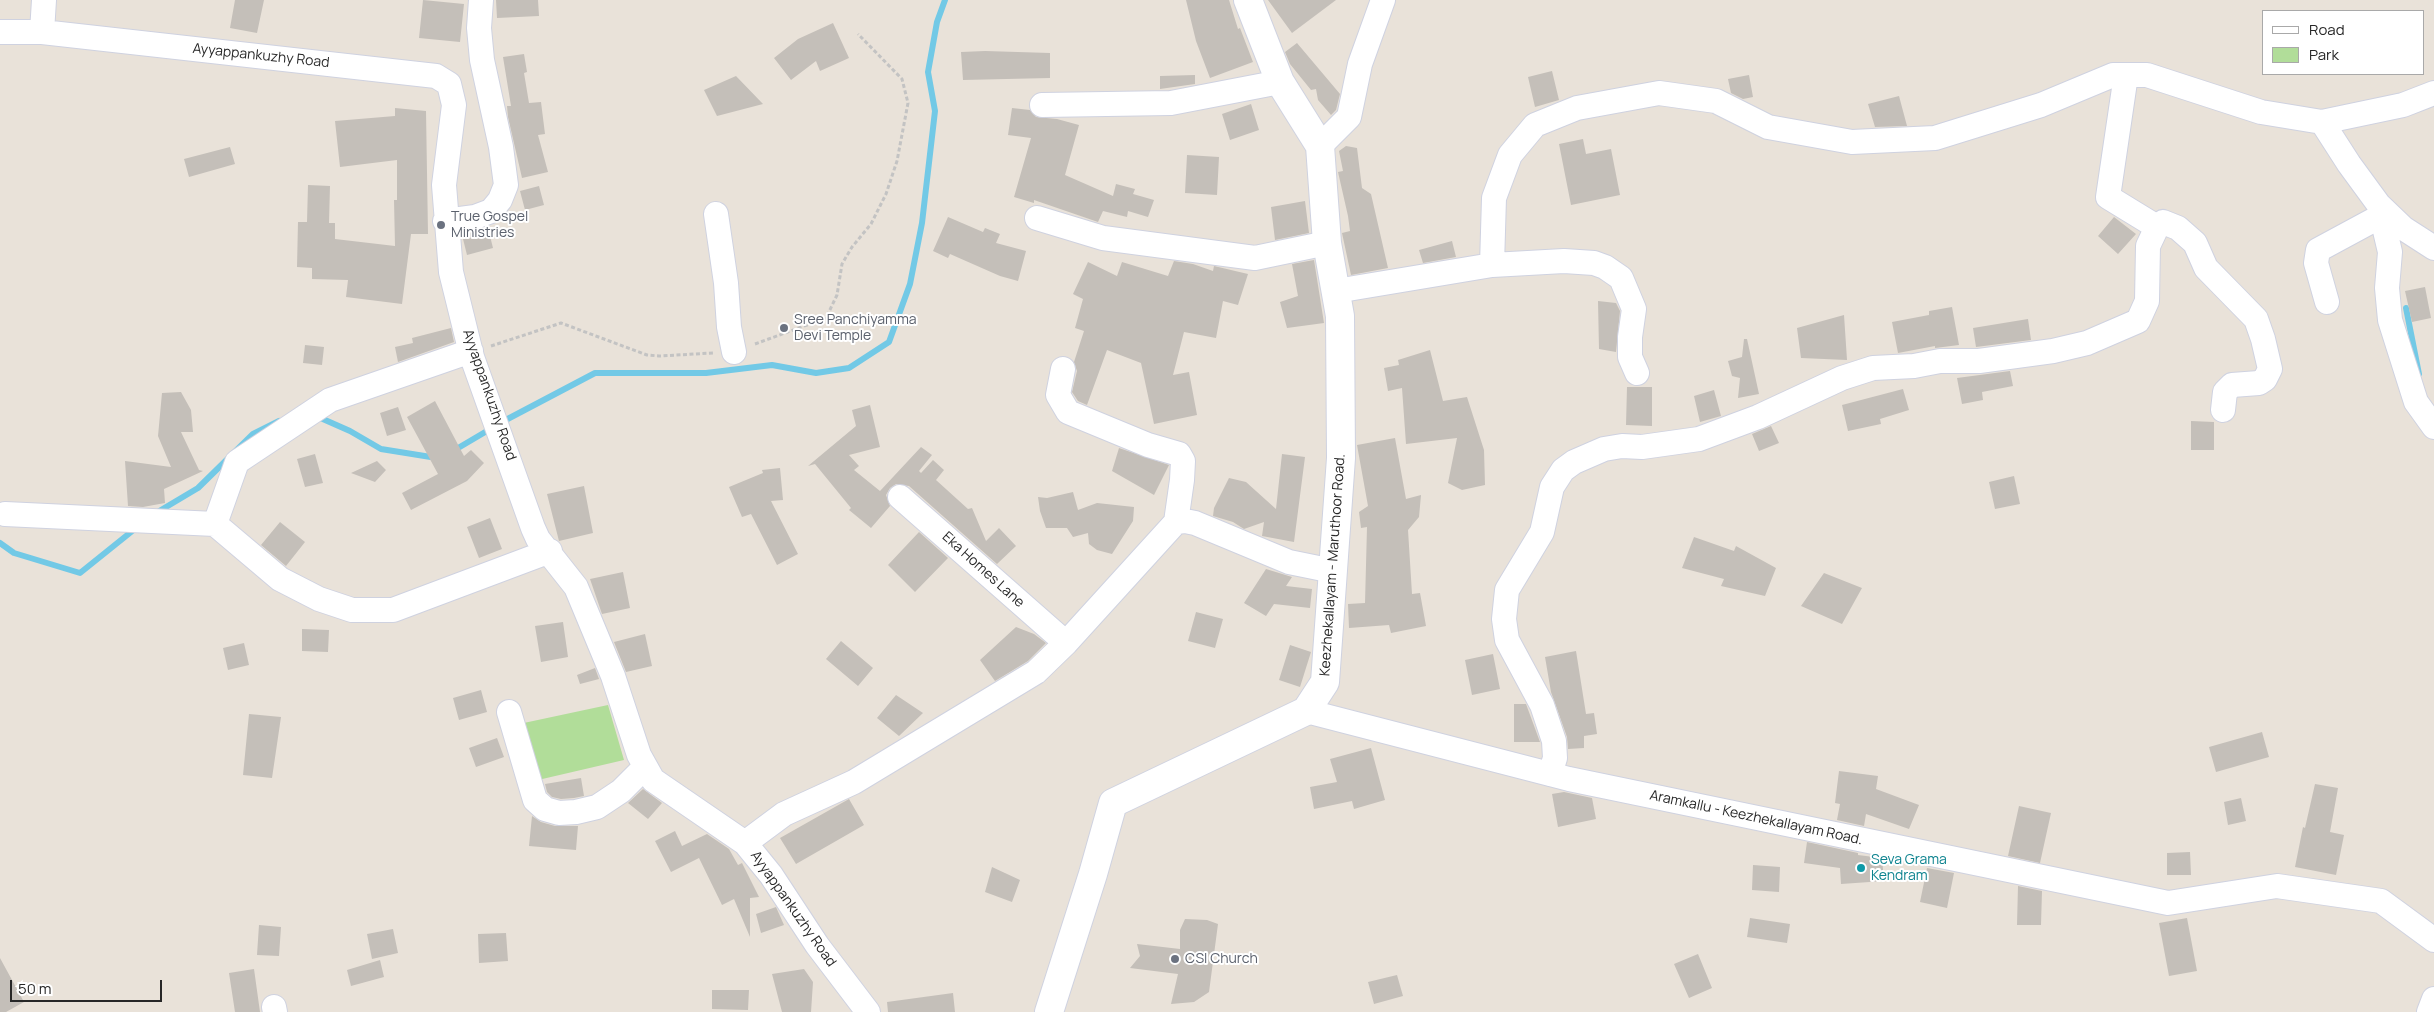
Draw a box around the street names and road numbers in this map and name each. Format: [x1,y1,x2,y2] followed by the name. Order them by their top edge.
[192,40,330,72] street label: Ayyappankuzhy Road
[459,327,519,463] street label: Ayyappankuzhy Road
[1317,453,1349,677] street label: Keezhekallayam - Maruthoor Road.
[938,529,1028,611] street label: Eka Homes Lane
[1648,787,1864,849] street label: Aramkallu - Keezhekallayam Road.
[747,848,839,970] street label: Ayyappankuzhy Road

